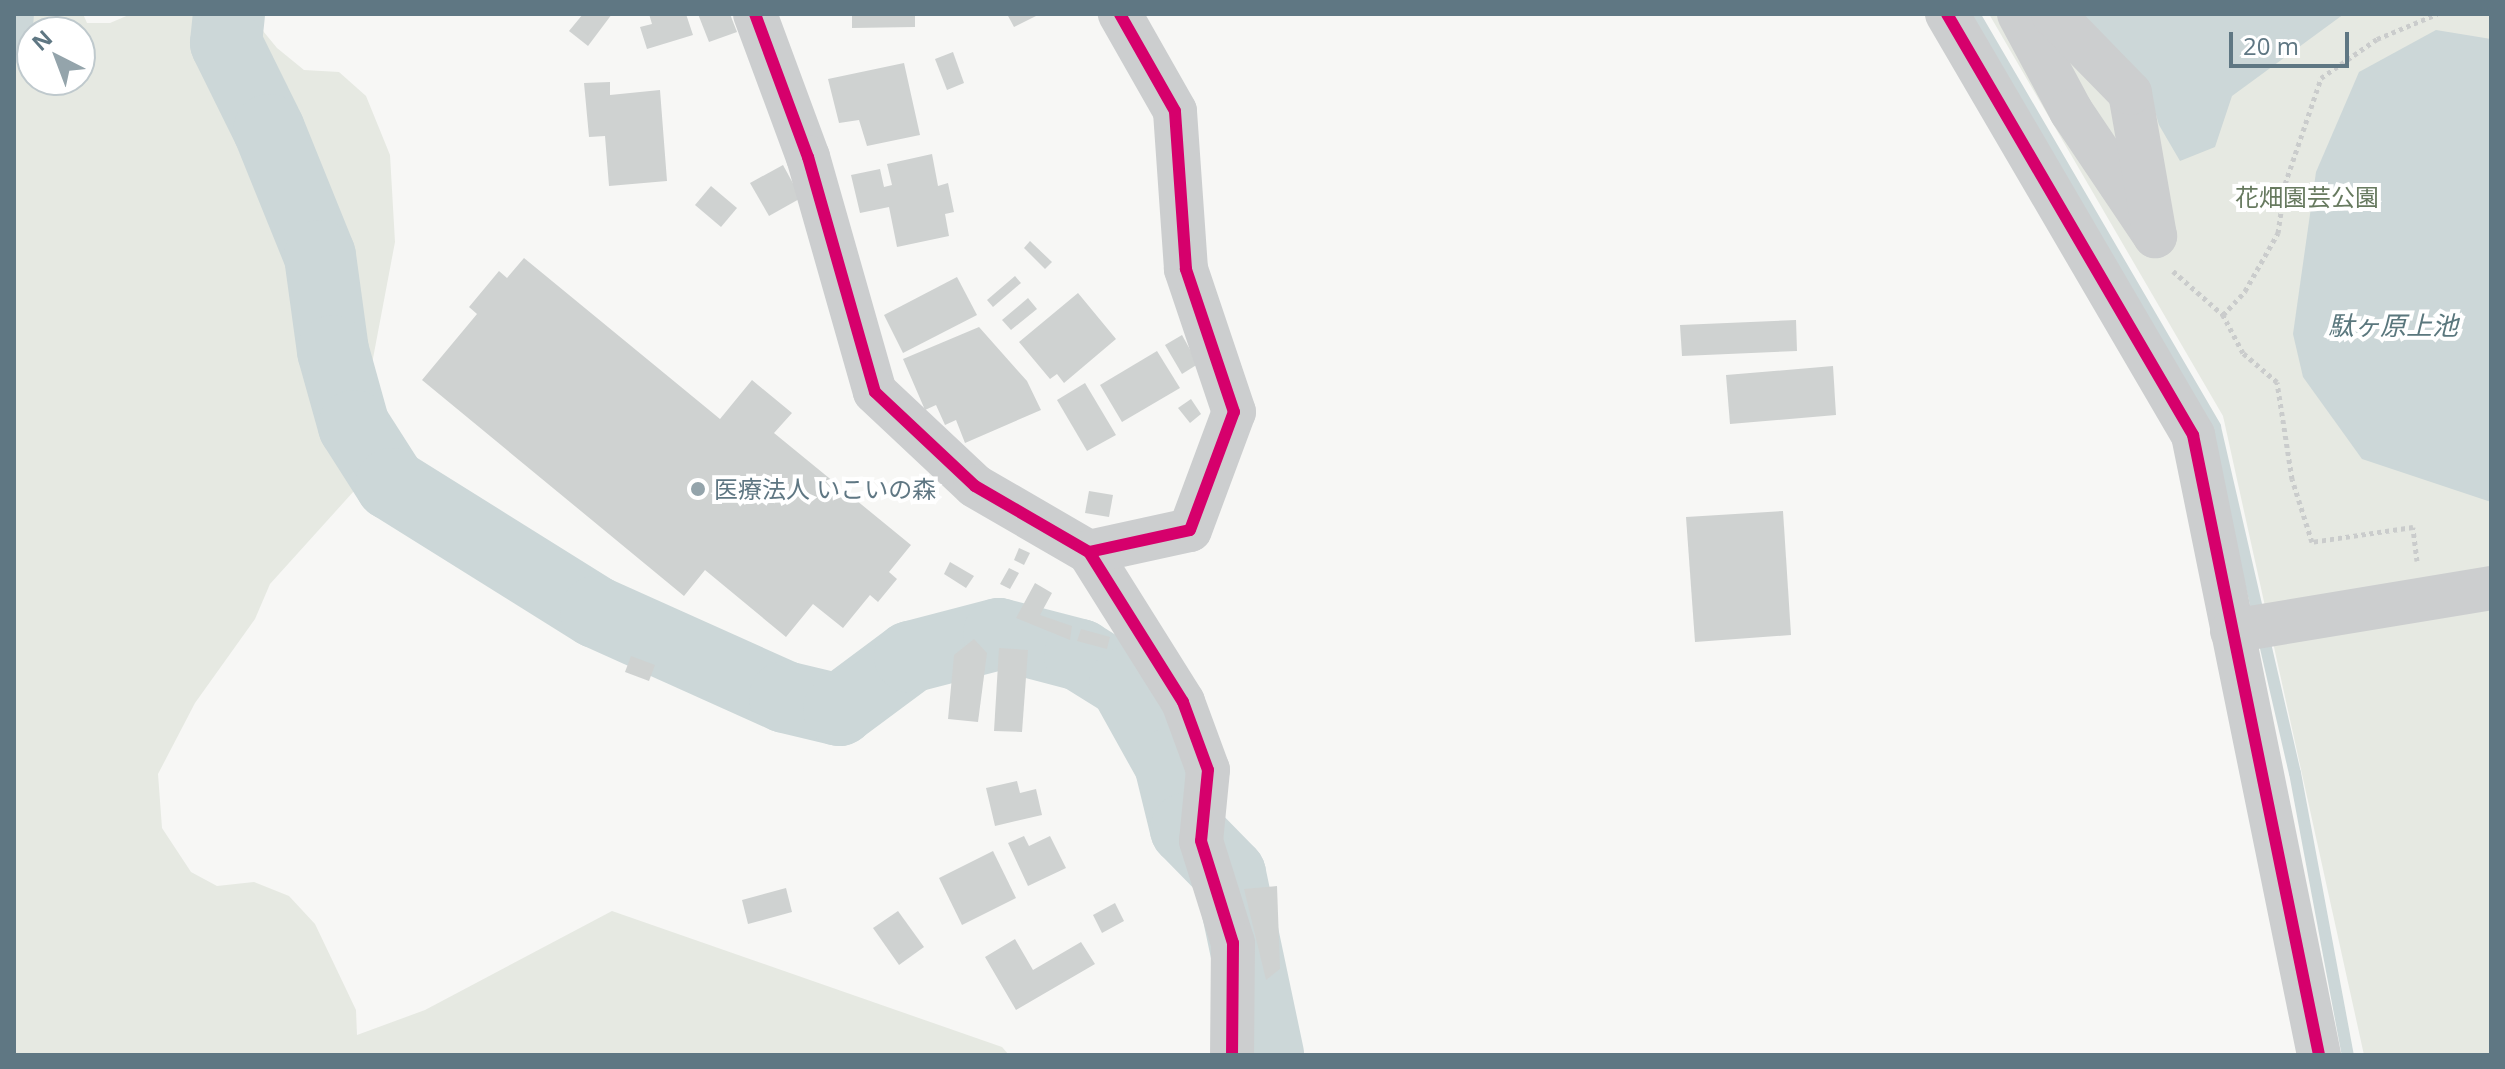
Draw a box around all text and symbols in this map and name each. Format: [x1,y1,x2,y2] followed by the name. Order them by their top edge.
[16,16,96,96] north arrow
[2233,16,2353,66] scale bar
[25,23,58,57] text: N
[2243,29,2299,62] text: 20 m
[2235,183,2379,211] park label: 花畑園芸公園
[2328,310,2458,342] water label: 駄ヶ原上池
[714,475,936,503] place label: 医療法人 いこいの森
[689,480,707,498] marker: 医療法人 いこいの森

